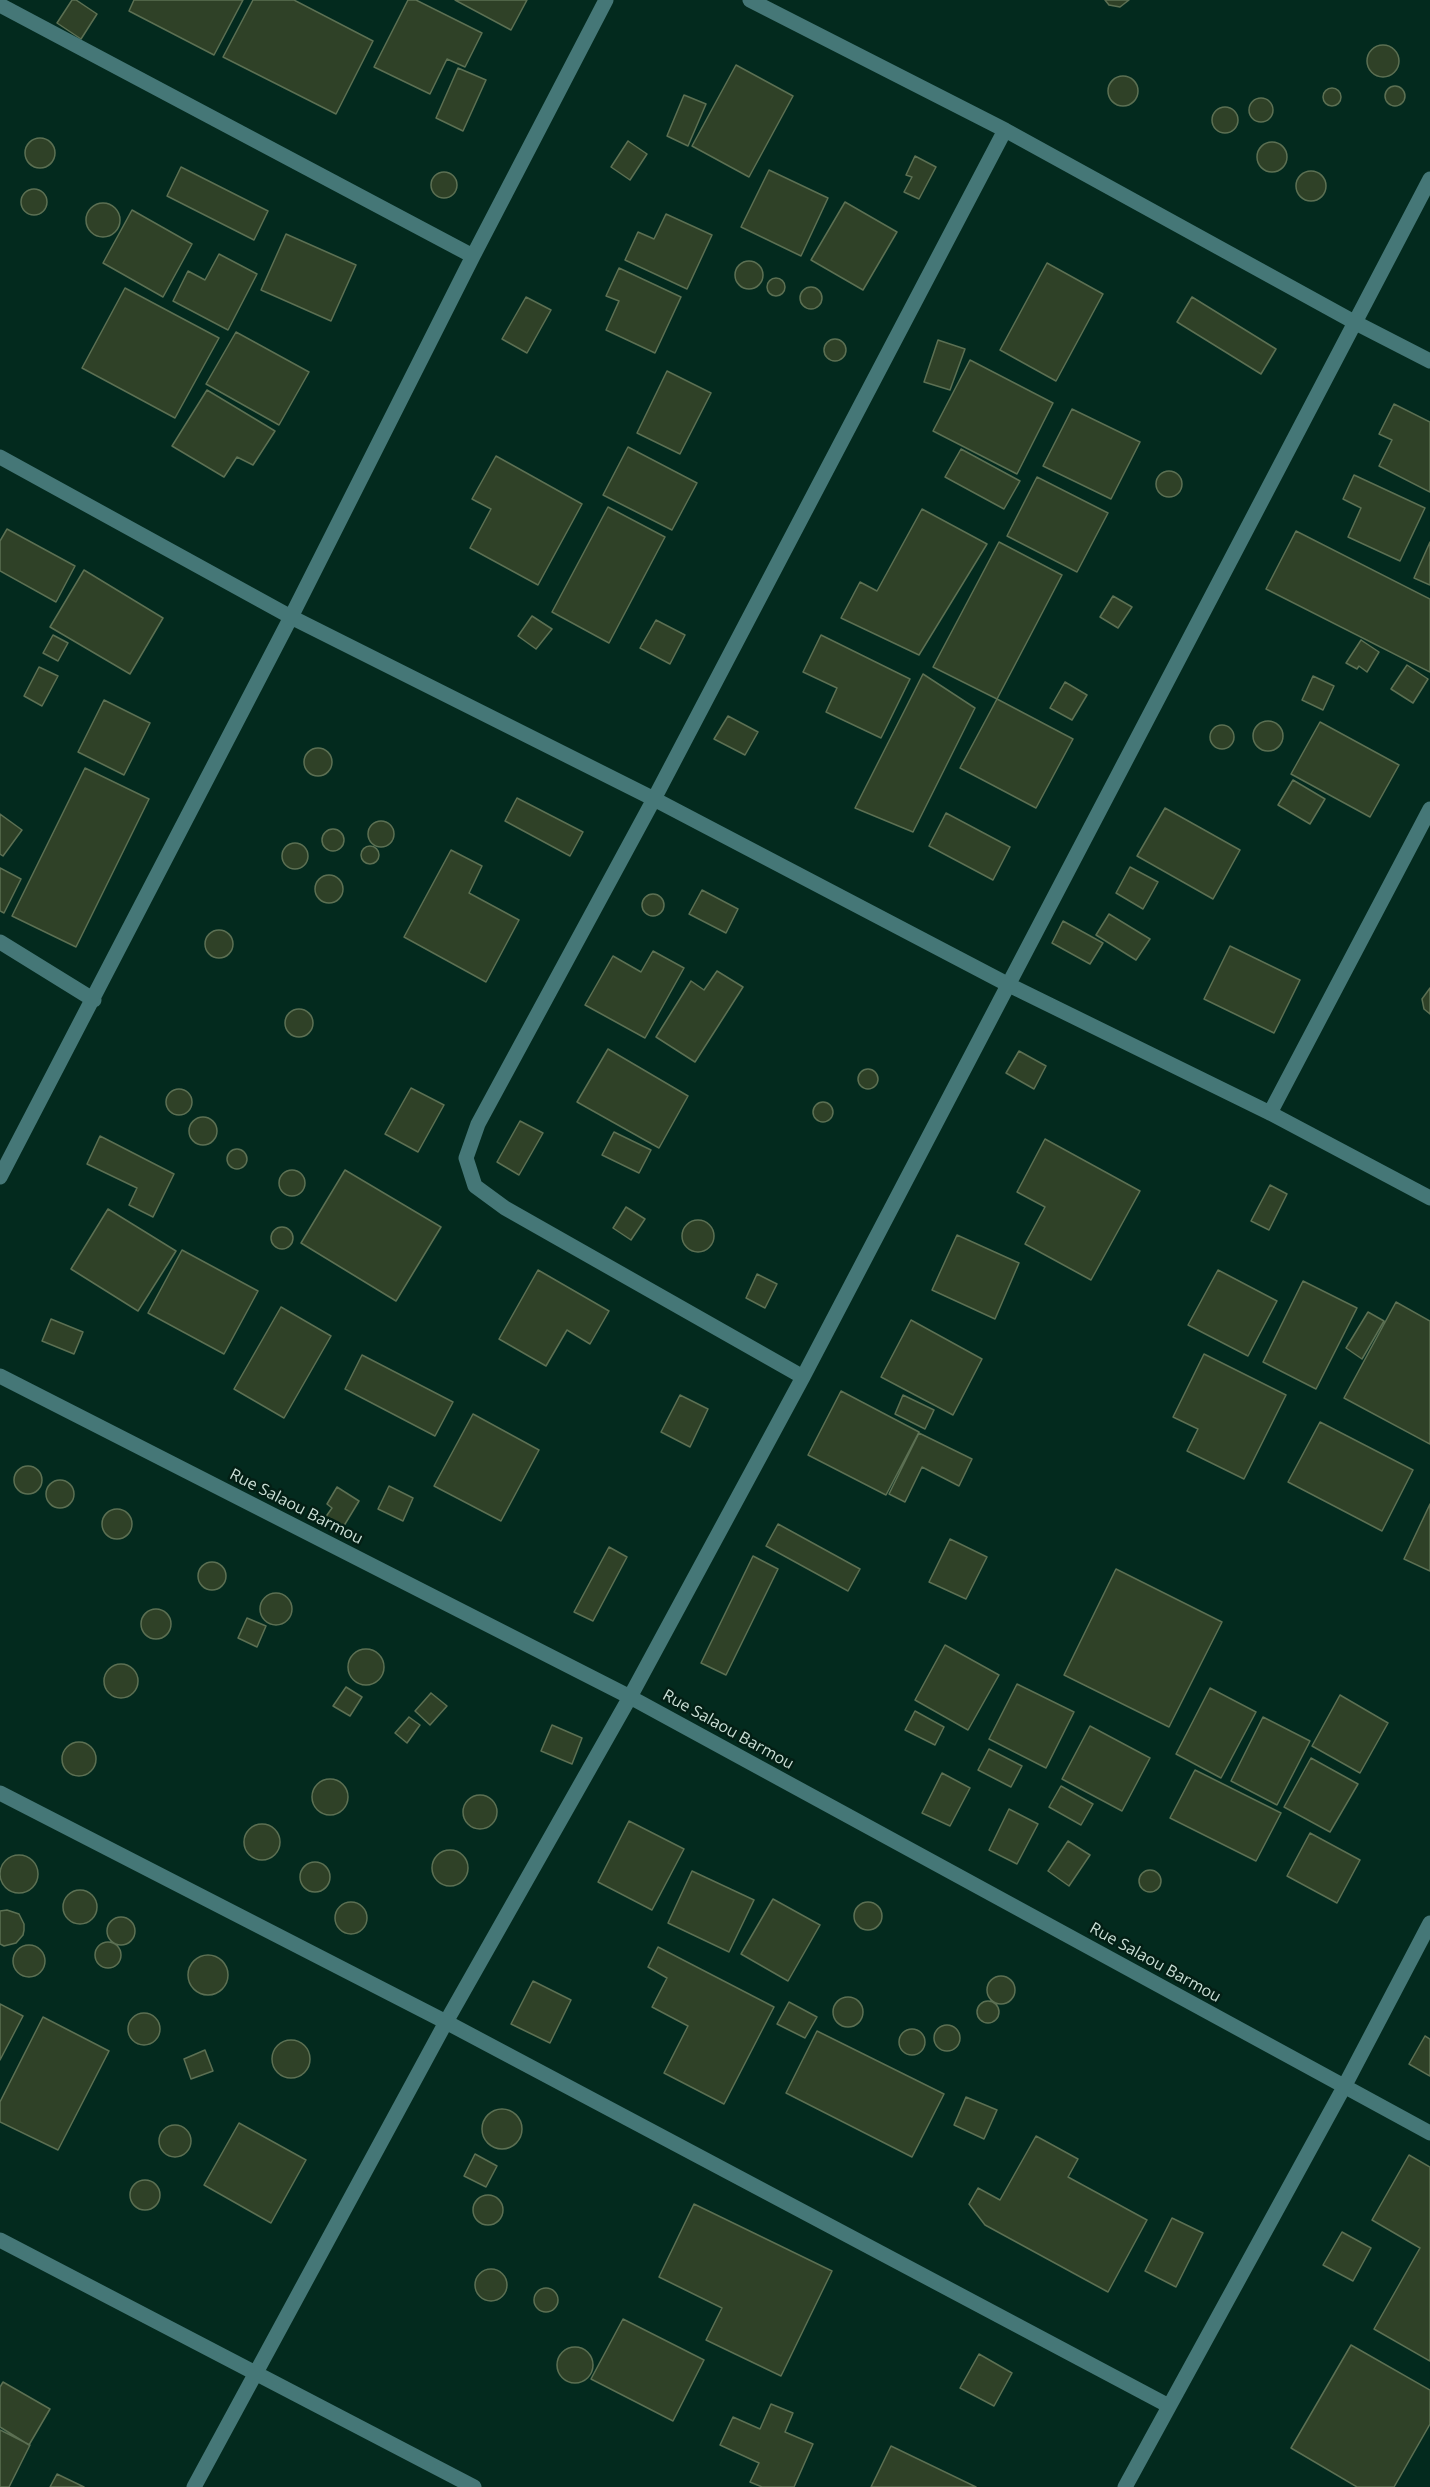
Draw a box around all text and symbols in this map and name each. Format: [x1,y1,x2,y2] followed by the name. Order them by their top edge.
[226,1465,366,1549] street label: Rue Salaou Barmou
[659,1686,797,1774] street label: Rue Salaou Barmou
[1086,1919,1224,2007] street label: Rue Salaou Barmou

